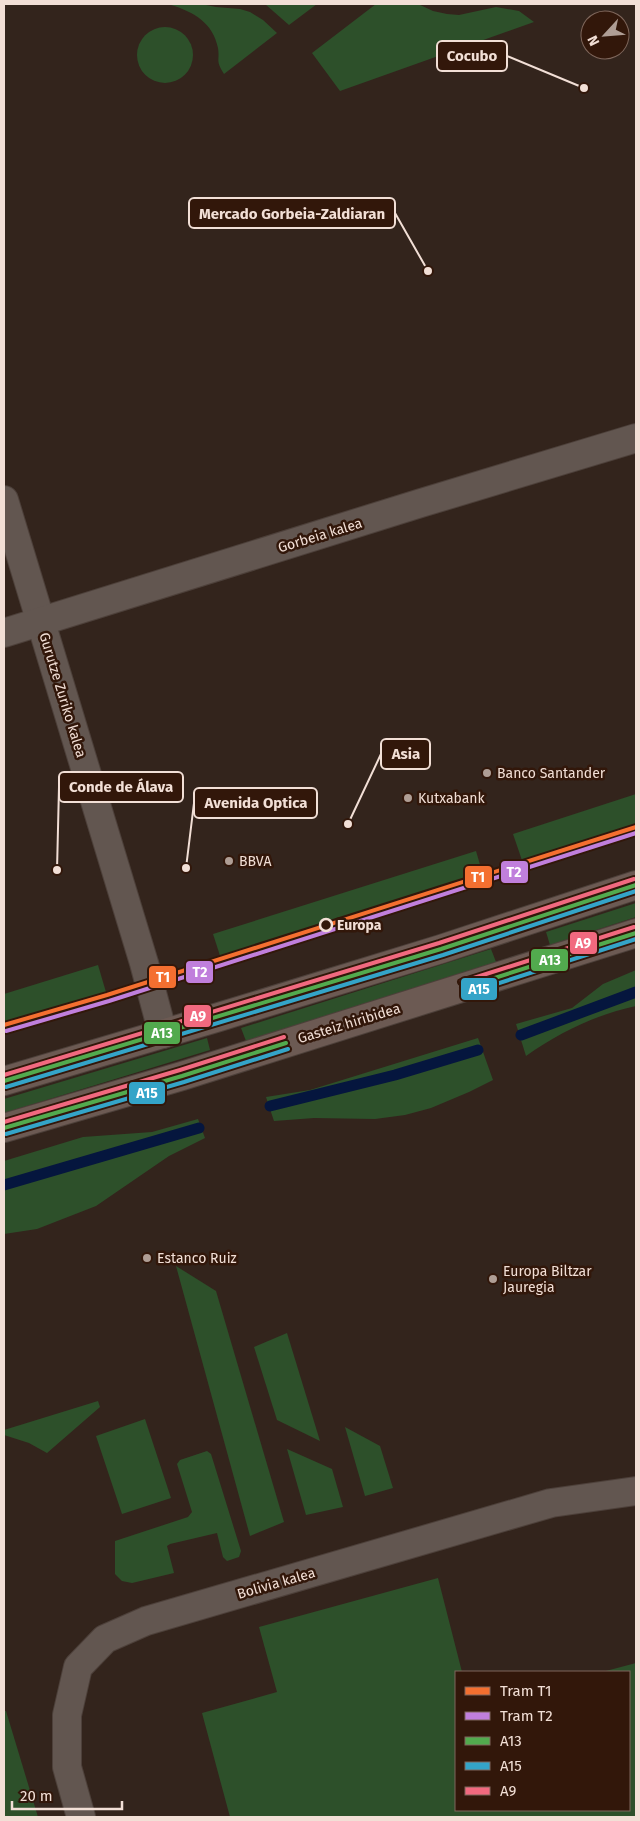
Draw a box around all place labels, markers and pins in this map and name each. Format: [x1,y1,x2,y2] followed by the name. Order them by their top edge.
[437,41,507,71] callout: Cocubo
[189,198,395,228] callout: Mercado Gorbeia-Zaldiaran
[381,739,430,769] callout: Asia
[497,765,606,782] place label: Banco Santander
[481,767,493,779] marker: Banco Santander
[59,772,183,802] callout: Conde de Álava
[194,788,317,818] callout: Avenida Optica
[418,790,486,807] place label: Kutxabank
[402,792,414,804] marker: Kutxabank
[239,853,271,870] place label: BBVA
[223,855,235,867] marker: BBVA
[337,917,382,934] place label: Europa
[319,918,333,932] marker: Europa
[157,1250,237,1267] place label: Estanco Ruiz
[141,1252,153,1264] marker: Estanco Ruiz
[503,1263,592,1296] place label: Europa Biltzar Jauregia
[487,1273,499,1285] marker: Europa Biltzar Jauregia

